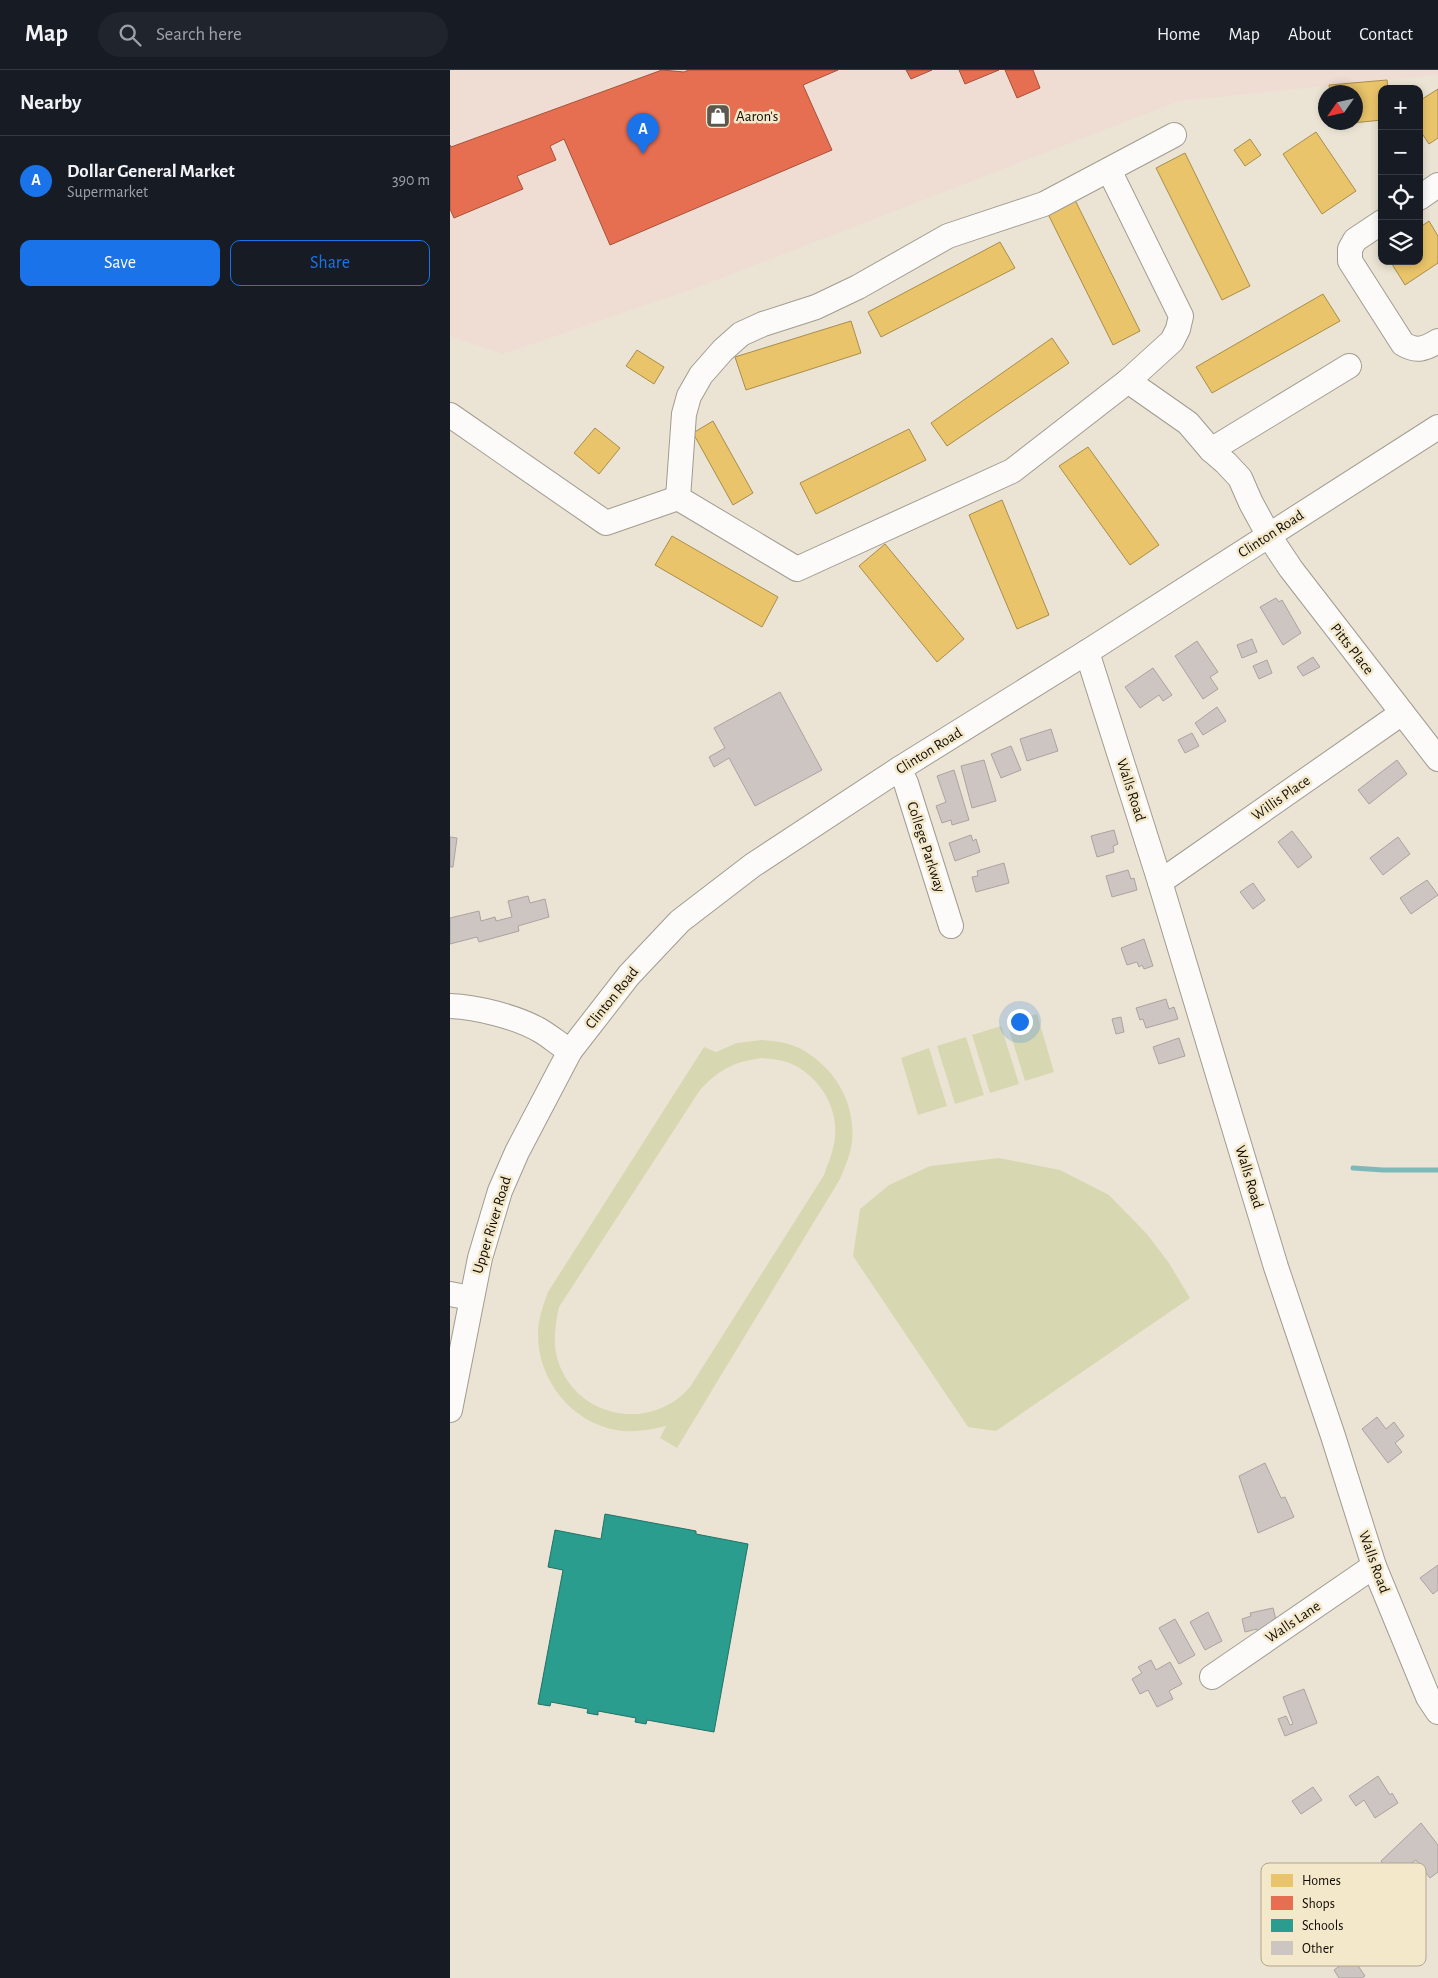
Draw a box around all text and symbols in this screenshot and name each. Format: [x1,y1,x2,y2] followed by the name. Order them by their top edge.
[98,12,448,57] search box
[116,21,144,49] icon: search
[25,22,68,46] text: Map
[156,25,242,44] text: Search here
[1157,26,1200,44] text: Home
[1228,26,1260,44] text: Map
[1288,26,1331,44] text: About
[1359,26,1413,44] text: Contact
[1318,85,1363,130] north arrow
[1378,85,1423,265] map controls
[1378,85,1423,130] button: +
[20,92,81,113] text: Nearby
[705,103,731,129] shop icon: Aaron's
[736,109,778,124] place label: Aaron's
[627,113,659,154] pin: A
[1378,130,1423,175] button: −
[67,162,235,181] text: Dollar General Market
[31,172,41,188] text: A
[392,172,430,188] text: 390 m
[1378,175,1423,220] button: locate
[67,184,148,200] text: Supermarket
[1378,220,1423,265] button: layers
[20,240,220,286] button: Save
[230,240,430,286] button: Share
[1236,507,1307,561] street label: Clinton Road
[1328,621,1376,677] street label: Pitts Place
[893,725,965,777] street label: Clinton Road
[1114,757,1148,823] street label: Walls Road
[1249,773,1313,823] street label: Willis Place
[904,800,948,895] street label: College Parkway
[583,964,641,1032] street label: Clinton Road
[1007,1009,1033,1035] your location
[1232,1144,1266,1210] street label: Walls Road
[470,1174,514,1275] street label: Upper River Road
[1356,1529,1392,1595] street label: Walls Road
[1263,1598,1323,1646] street label: Walls Lane
[1261,1863,1426,1966] legend
[1302,1874,1341,1888] text: Homes
[1302,1897,1335,1911] text: Shops
[1302,1919,1343,1933] text: Schools
[1302,1942,1334,1956] text: Other

